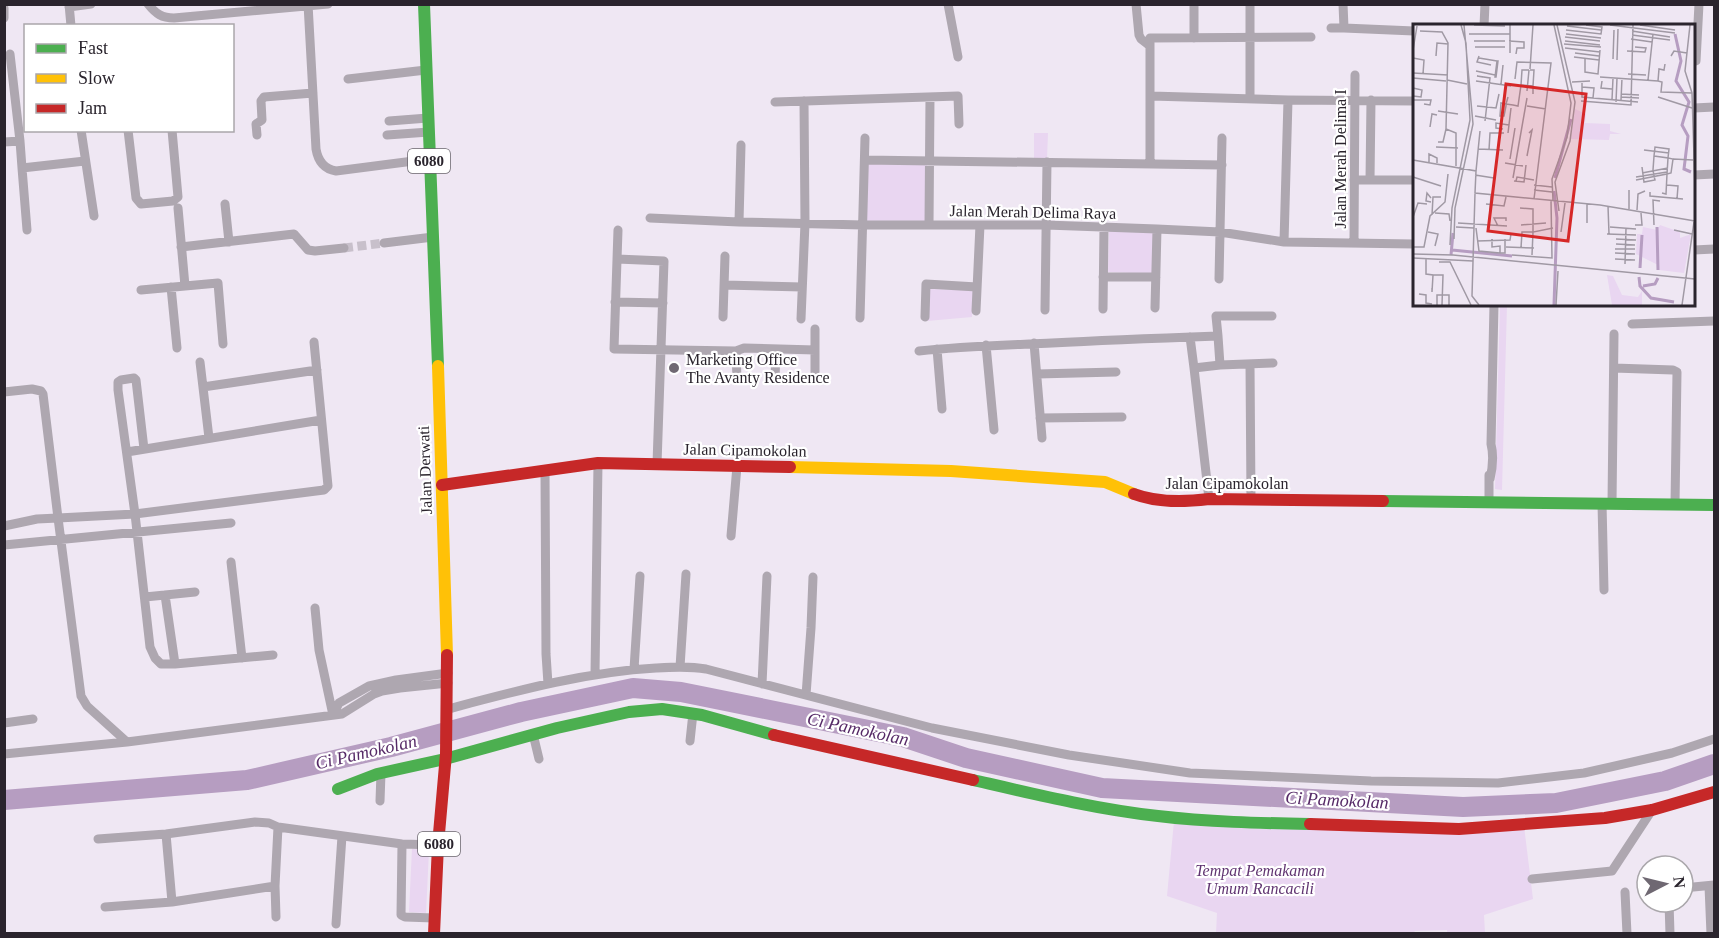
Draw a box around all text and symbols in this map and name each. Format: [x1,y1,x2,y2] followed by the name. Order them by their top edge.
[24,24,234,132] legend
[1413,24,1695,306] inset map
[78,38,108,58] text: Fast
[78,68,115,88] text: Slow
[1332,89,1349,229] street label: Jalan Merah Delima I
[78,98,107,118] text: Jam
[408,149,450,173] road number: 6080
[950,202,1116,223] street label: Jalan Merah Delima Raya
[686,351,830,387] place label: Marketing Office The Avanty Residence
[667,361,681,375] marker: Marketing Office The Avanty Residence
[415,425,435,514] street label: Jalan Derwati
[683,440,807,461] street label: Jalan Cipamokolan
[1165,475,1289,493] street label: Jalan Cipamokolan
[805,708,911,750] water label: Ci Pamokolan
[313,731,419,773] water label: Ci Pamokolan
[1285,787,1389,813] water label: Ci Pamokolan
[418,832,460,856] road number: 6080
[1635,854,1695,914] north arrow
[1195,862,1325,897] park label: Tempat Pemakaman Umum Rancacili
[1670,875,1689,889] text: N

